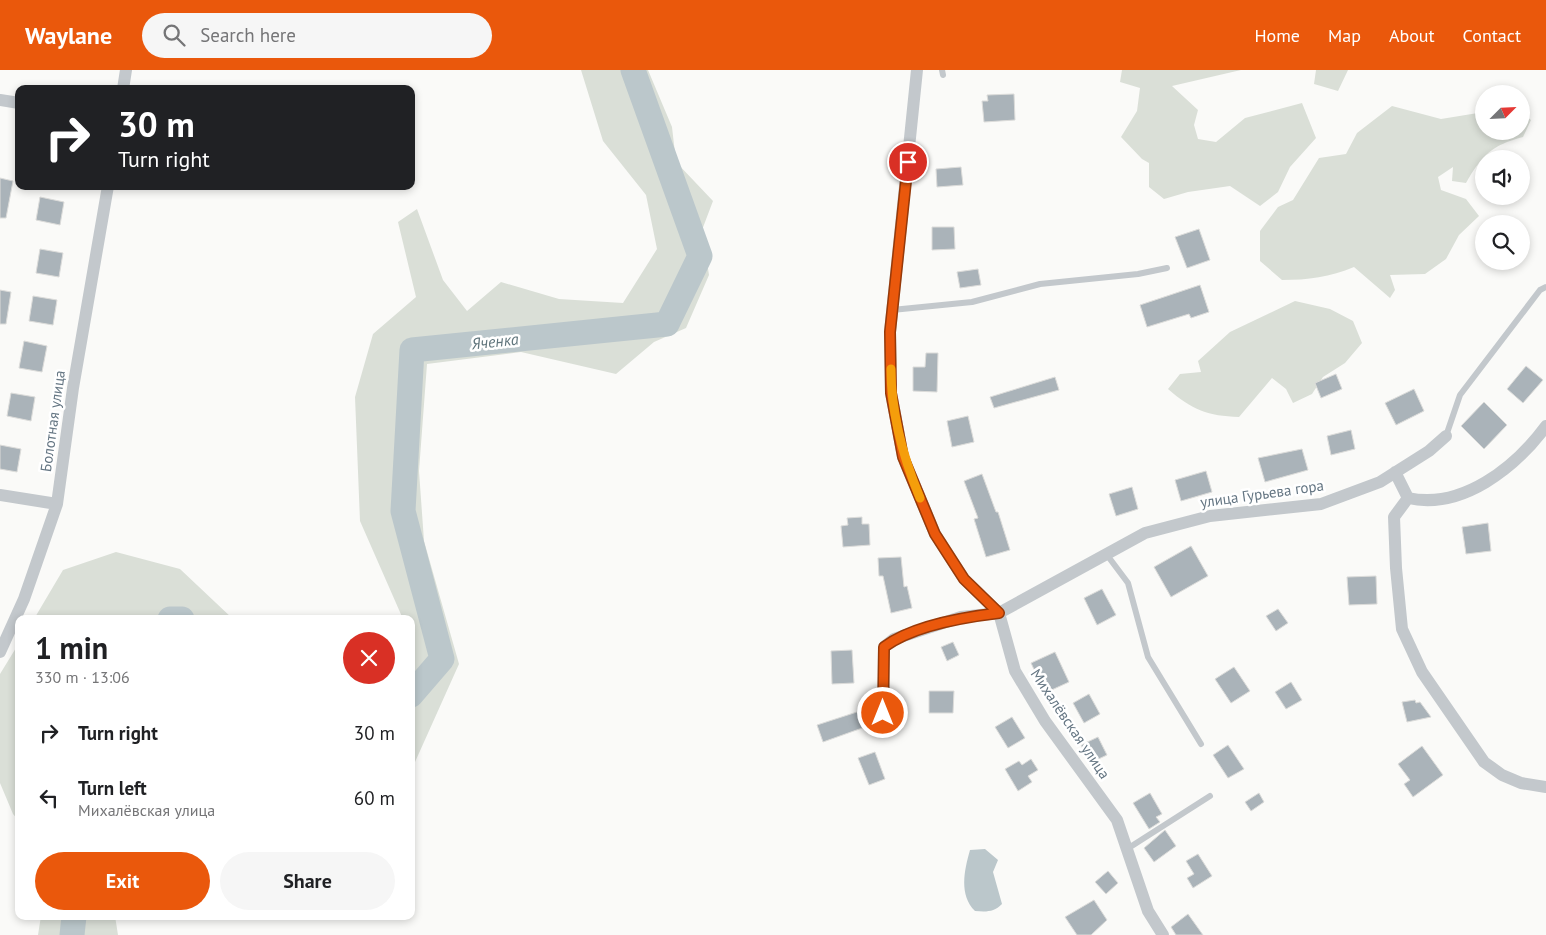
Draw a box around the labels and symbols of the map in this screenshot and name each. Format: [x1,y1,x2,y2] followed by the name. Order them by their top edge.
[1475,85,1530,140] north arrow
[887,141,929,183] pin
[470,329,520,353] water label: Яченка
[36,369,69,473] street label: Болотная улица
[1199,475,1325,512] street label: улица Гурьева гора
[1027,665,1114,782] street label: Михалёвская улица
[856,686,908,738] position arrow

